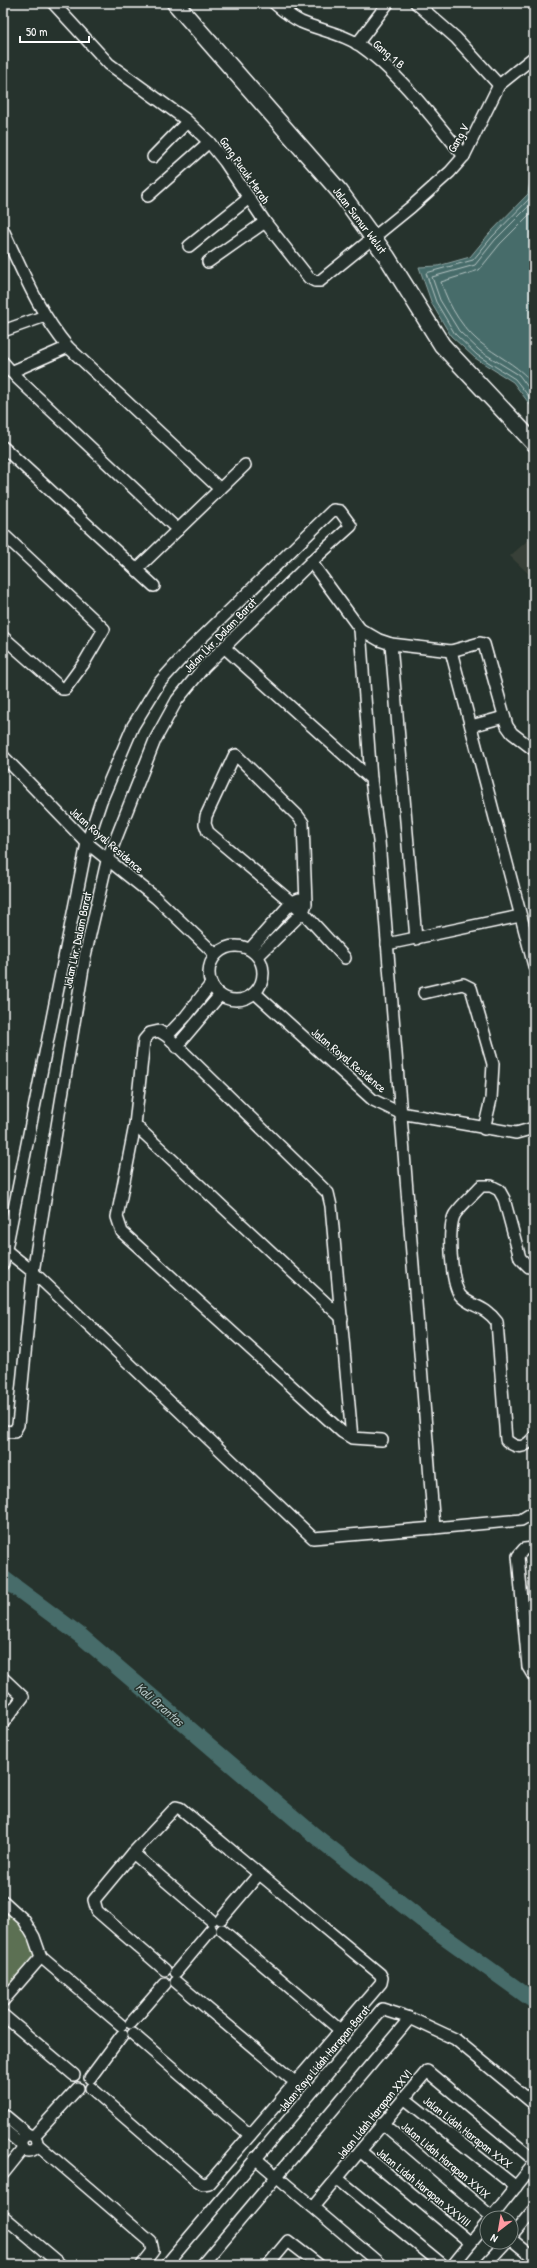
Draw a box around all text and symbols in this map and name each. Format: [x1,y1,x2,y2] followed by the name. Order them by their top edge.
[20,18,89,44] scale bar
[26,23,47,40] text: 50 m
[369,35,409,73] street label: Gang 1 B
[443,120,473,156] street label: Gang V
[216,133,274,207] street label: Gang Pucuk Merah
[329,183,391,258] street label: Jalan Sumur Welut
[180,593,261,676] street label: Jalan Lkr. Dalam Barat
[66,803,148,877] street label: Jalan Royal Residence
[58,889,96,990] street label: Jalan Lkr. Dalam Barat
[308,1024,390,1097] street label: Jalan Royal Residence
[132,1678,189,1731] water label: Kali Brantas
[274,2000,374,2115] street label: Jalan Raya Lidah Harapan Barat
[332,2065,416,2163] street label: Jalan Lidah Harapan XXVI
[420,2092,516,2172] street label: Jalan Lidah Harapan XXX
[398,2118,494,2202] street label: Jalan Lidah Harapan XXIX
[373,2144,475,2230] street label: Jalan Lidah Harapan XXVIII
[479,2210,519,2250] north arrow
[488,2231,500,2246] text: N

